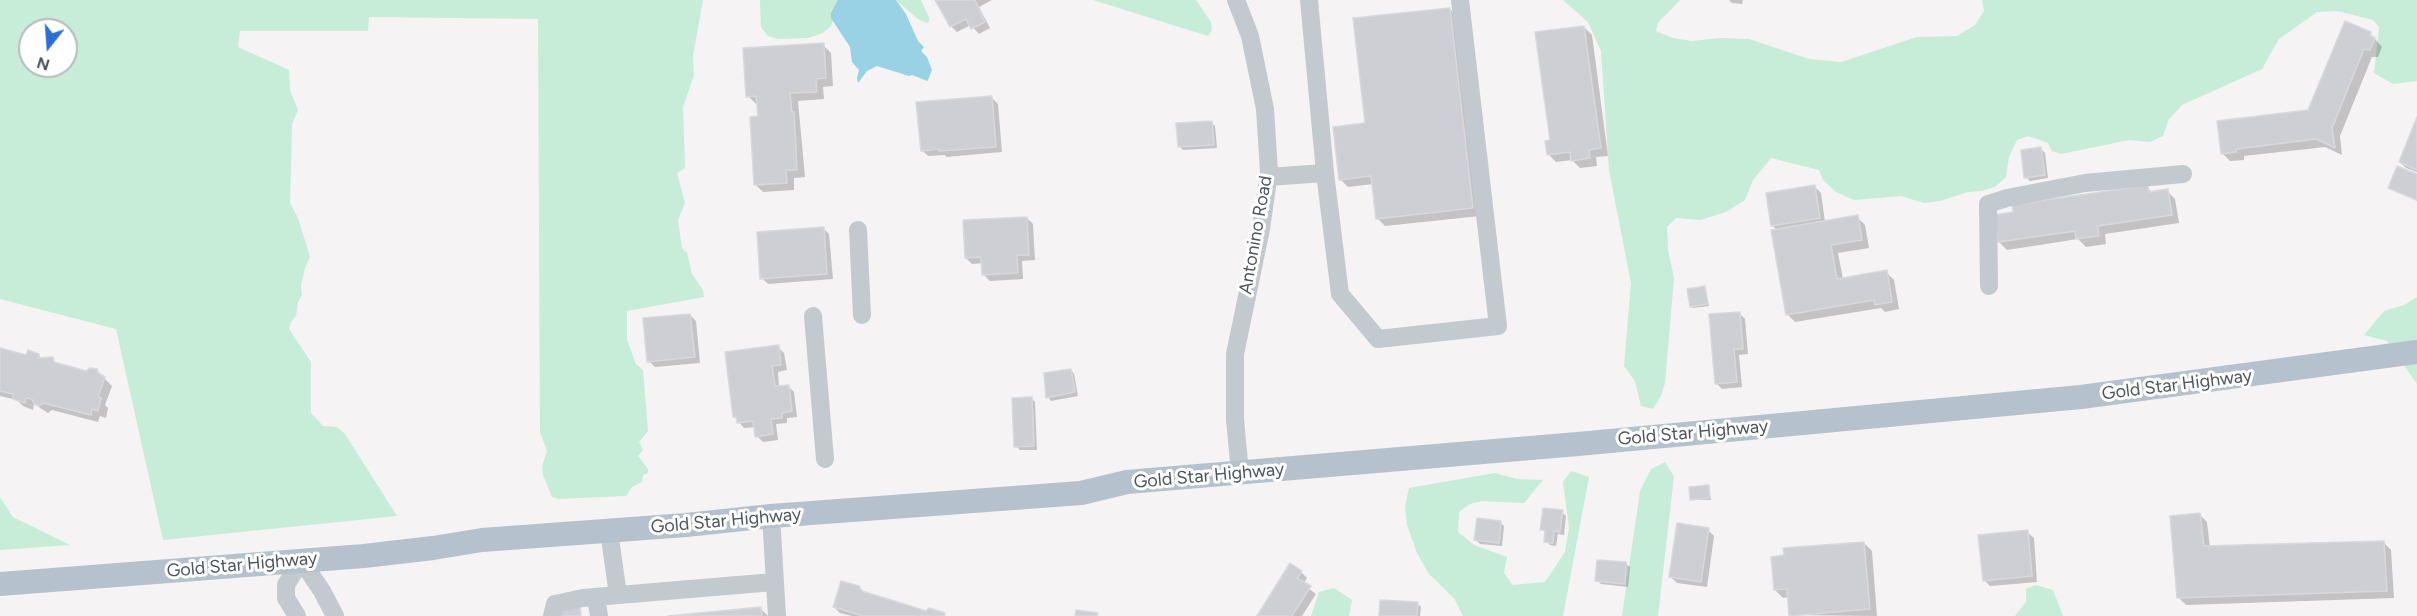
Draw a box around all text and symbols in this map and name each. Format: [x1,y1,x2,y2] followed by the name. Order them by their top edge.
[18,18,78,78] north arrow
[34,53,52,75] text: N
[1235,174,1277,296] street label: Antonino Road
[2101,365,2253,405] street label: Gold Star Highway
[1617,416,1769,450] street label: Gold Star Highway
[1133,459,1285,493] street label: Gold Star Highway
[650,504,802,538] street label: Gold Star Highway
[166,548,318,582] street label: Gold Star Highway

